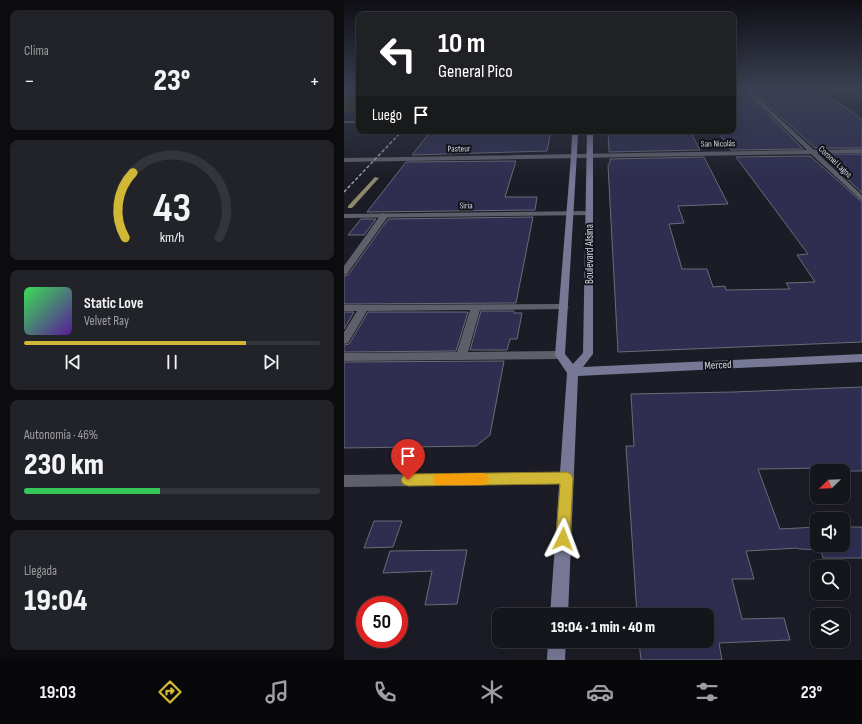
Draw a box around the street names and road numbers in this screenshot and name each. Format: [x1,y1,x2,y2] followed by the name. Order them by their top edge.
[701,138,735,150] street label: San Nicolás
[447,143,471,155] street label: Pasteur
[816,144,854,180] street label: Coronel Lagos
[459,200,473,212] street label: Siria
[583,224,596,284] street label: Boulevard Alsina
[704,358,732,372] street label: Merced

